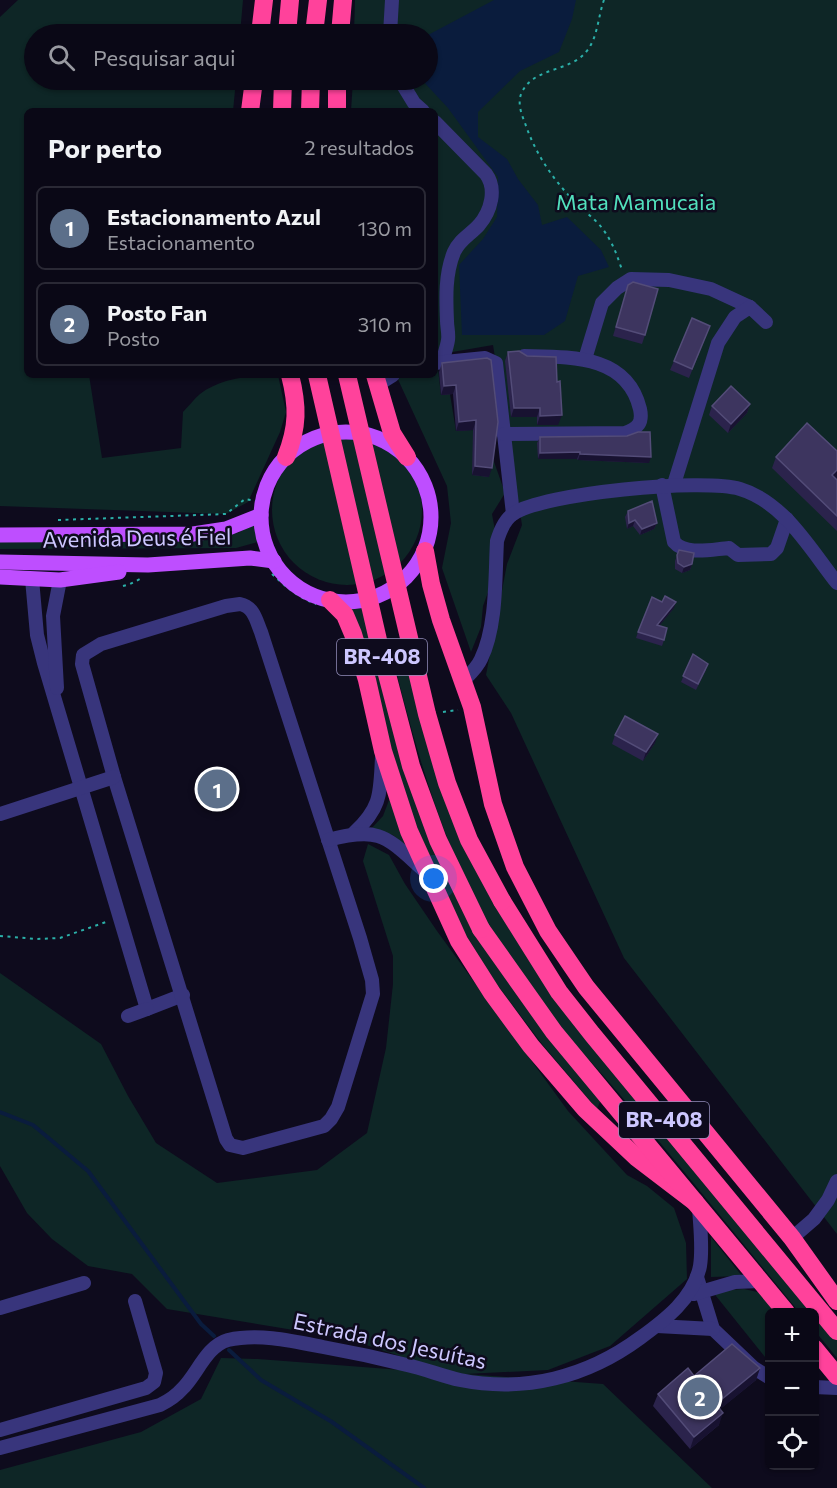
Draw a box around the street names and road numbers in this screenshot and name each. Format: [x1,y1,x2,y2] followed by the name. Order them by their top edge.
[42,522,232,553] street label: Avenida Deus é Fiel
[337,639,427,675] road number: BR-408
[619,1102,709,1138] road number: BR-408
[291,1307,489,1374] street label: Estrada dos Jesuítas

